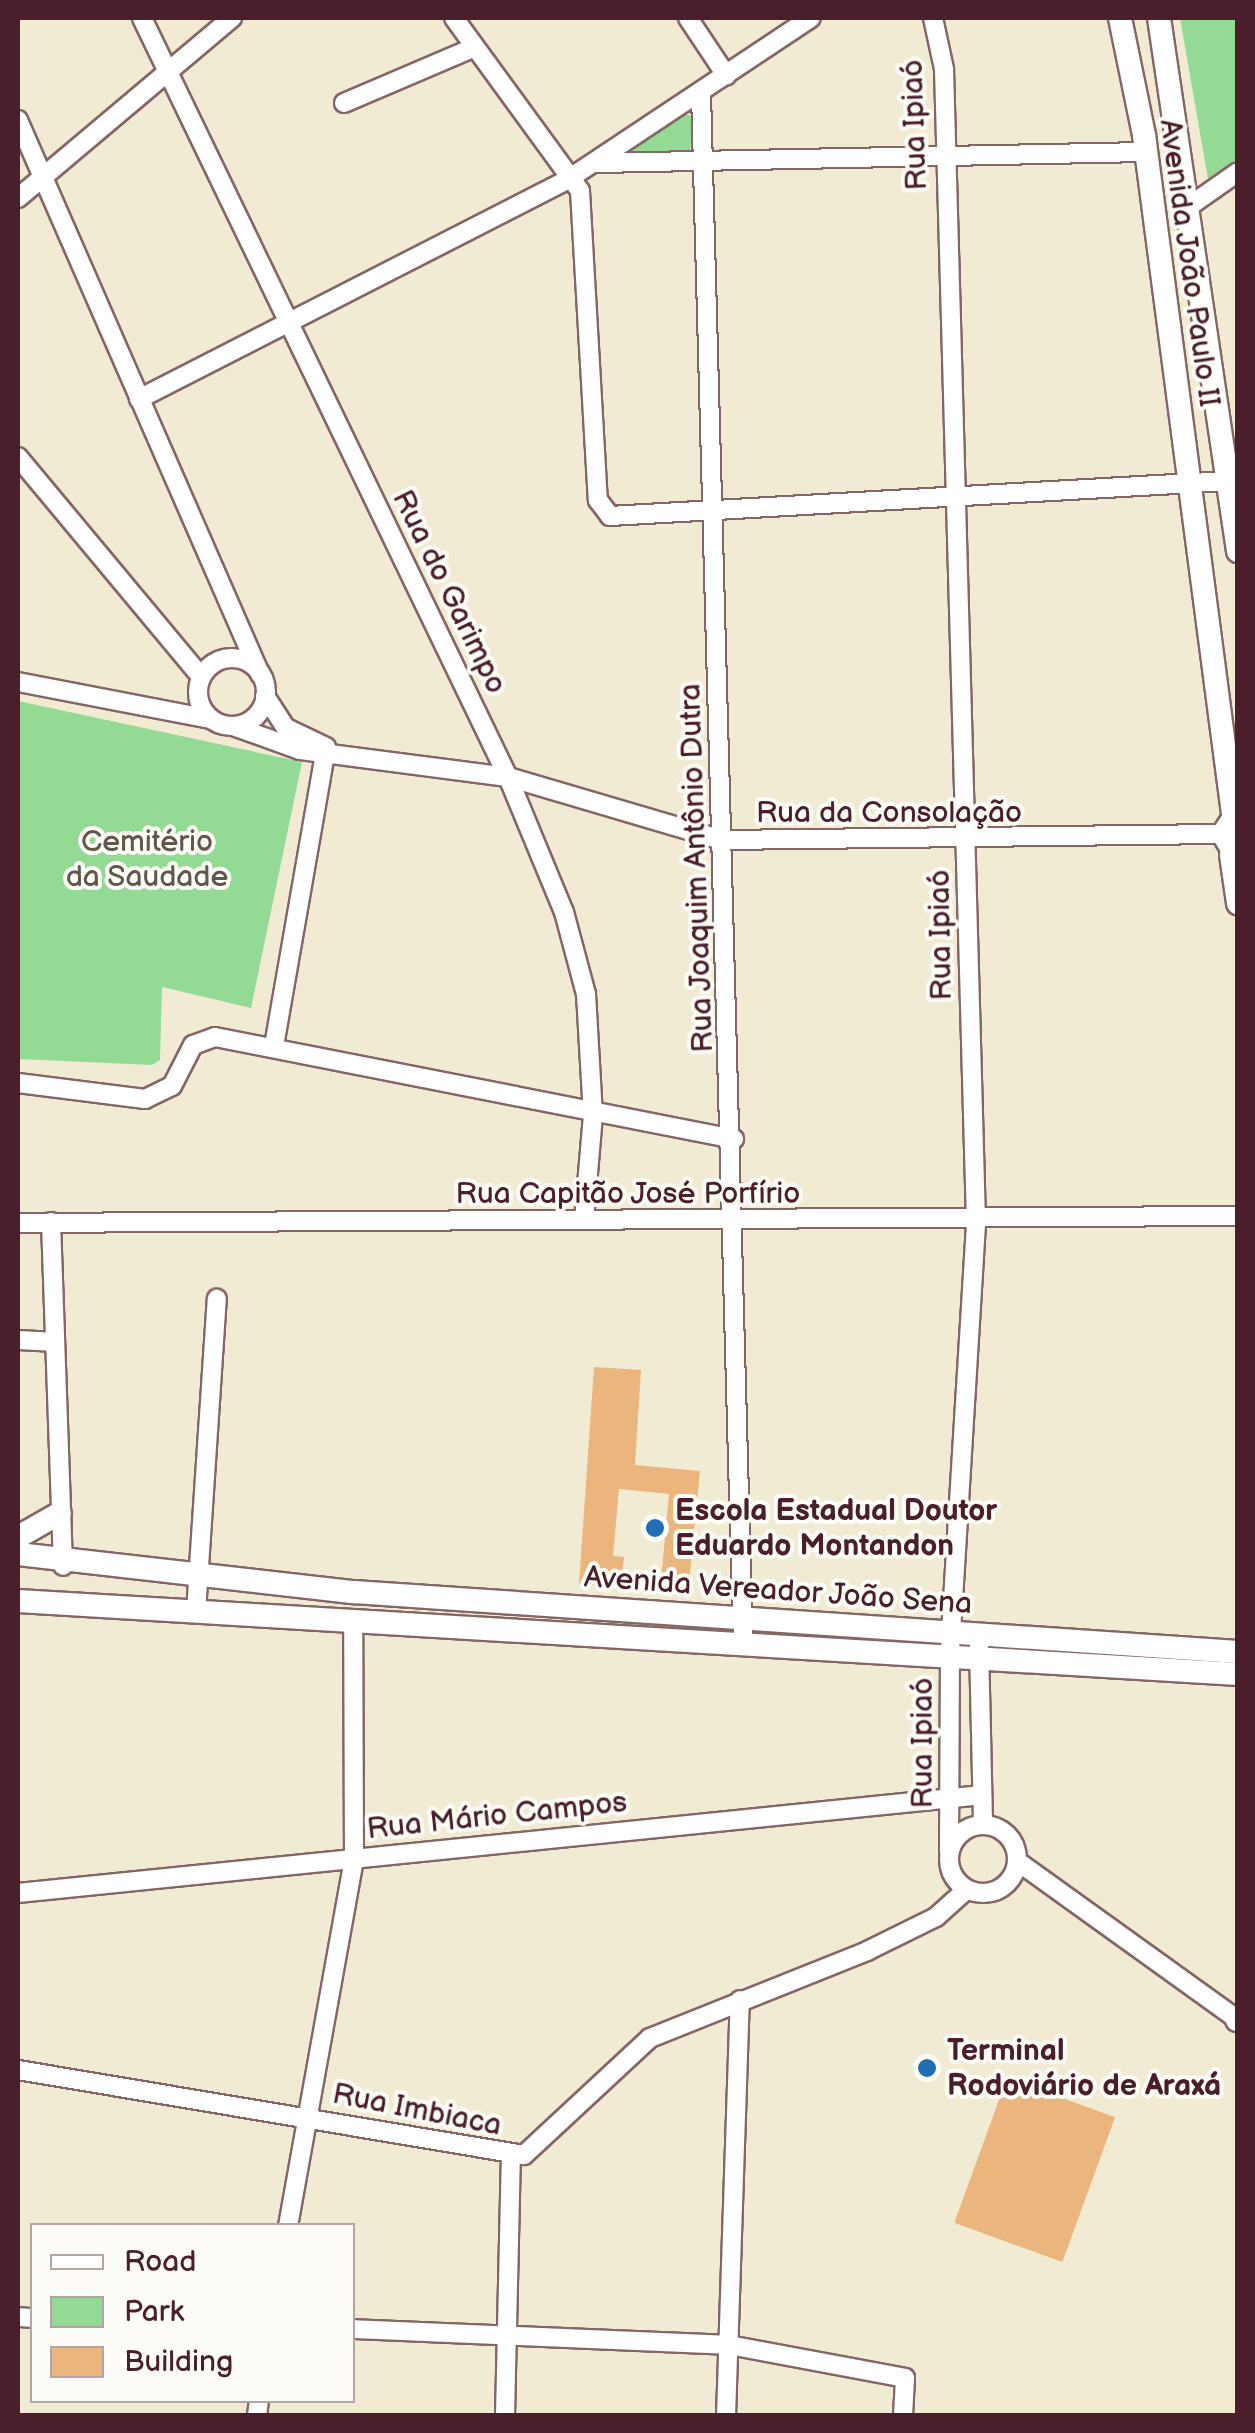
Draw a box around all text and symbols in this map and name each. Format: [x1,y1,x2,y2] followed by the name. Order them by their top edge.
[895,59,935,191] street label: Rua Ipiaó
[1151,116,1227,410] street label: Avenida João Paulo II
[384,484,514,700] street label: Rua do Garimpo
[673,682,721,1054] street label: Rua Joaquim Antônio Dutra
[756,795,1022,831] street label: Rua da Consolação
[65,824,229,894] park label: Cemitério da Saudade
[922,869,960,1001] street label: Rua Ipiaó
[455,1176,801,1212] street label: Rua Capitão José Porfírio
[675,1493,997,1564] place label: Escola Estadual Doutor Eduardo Montandon
[644,1517,666,1539] marker: Escola Estadual Doutor Eduardo Montandon
[581,1559,975,1623] street label: Avenida Vereador João Sena
[905,1678,941,1808] street label: Rua Ipiaó
[365,1784,629,1848] street label: Rua Mário Campos
[947,2033,1221,2104] place label: Terminal Rodoviário de Araxá
[916,2057,938,2079] marker: Terminal Rodoviário de Araxá
[329,2076,505,2144] street label: Rua Imbiaca
[30,2223,355,2403] legend
[124,2244,197,2280] text: Road
[124,2294,184,2330] text: Park
[124,2344,233,2380] text: Building

